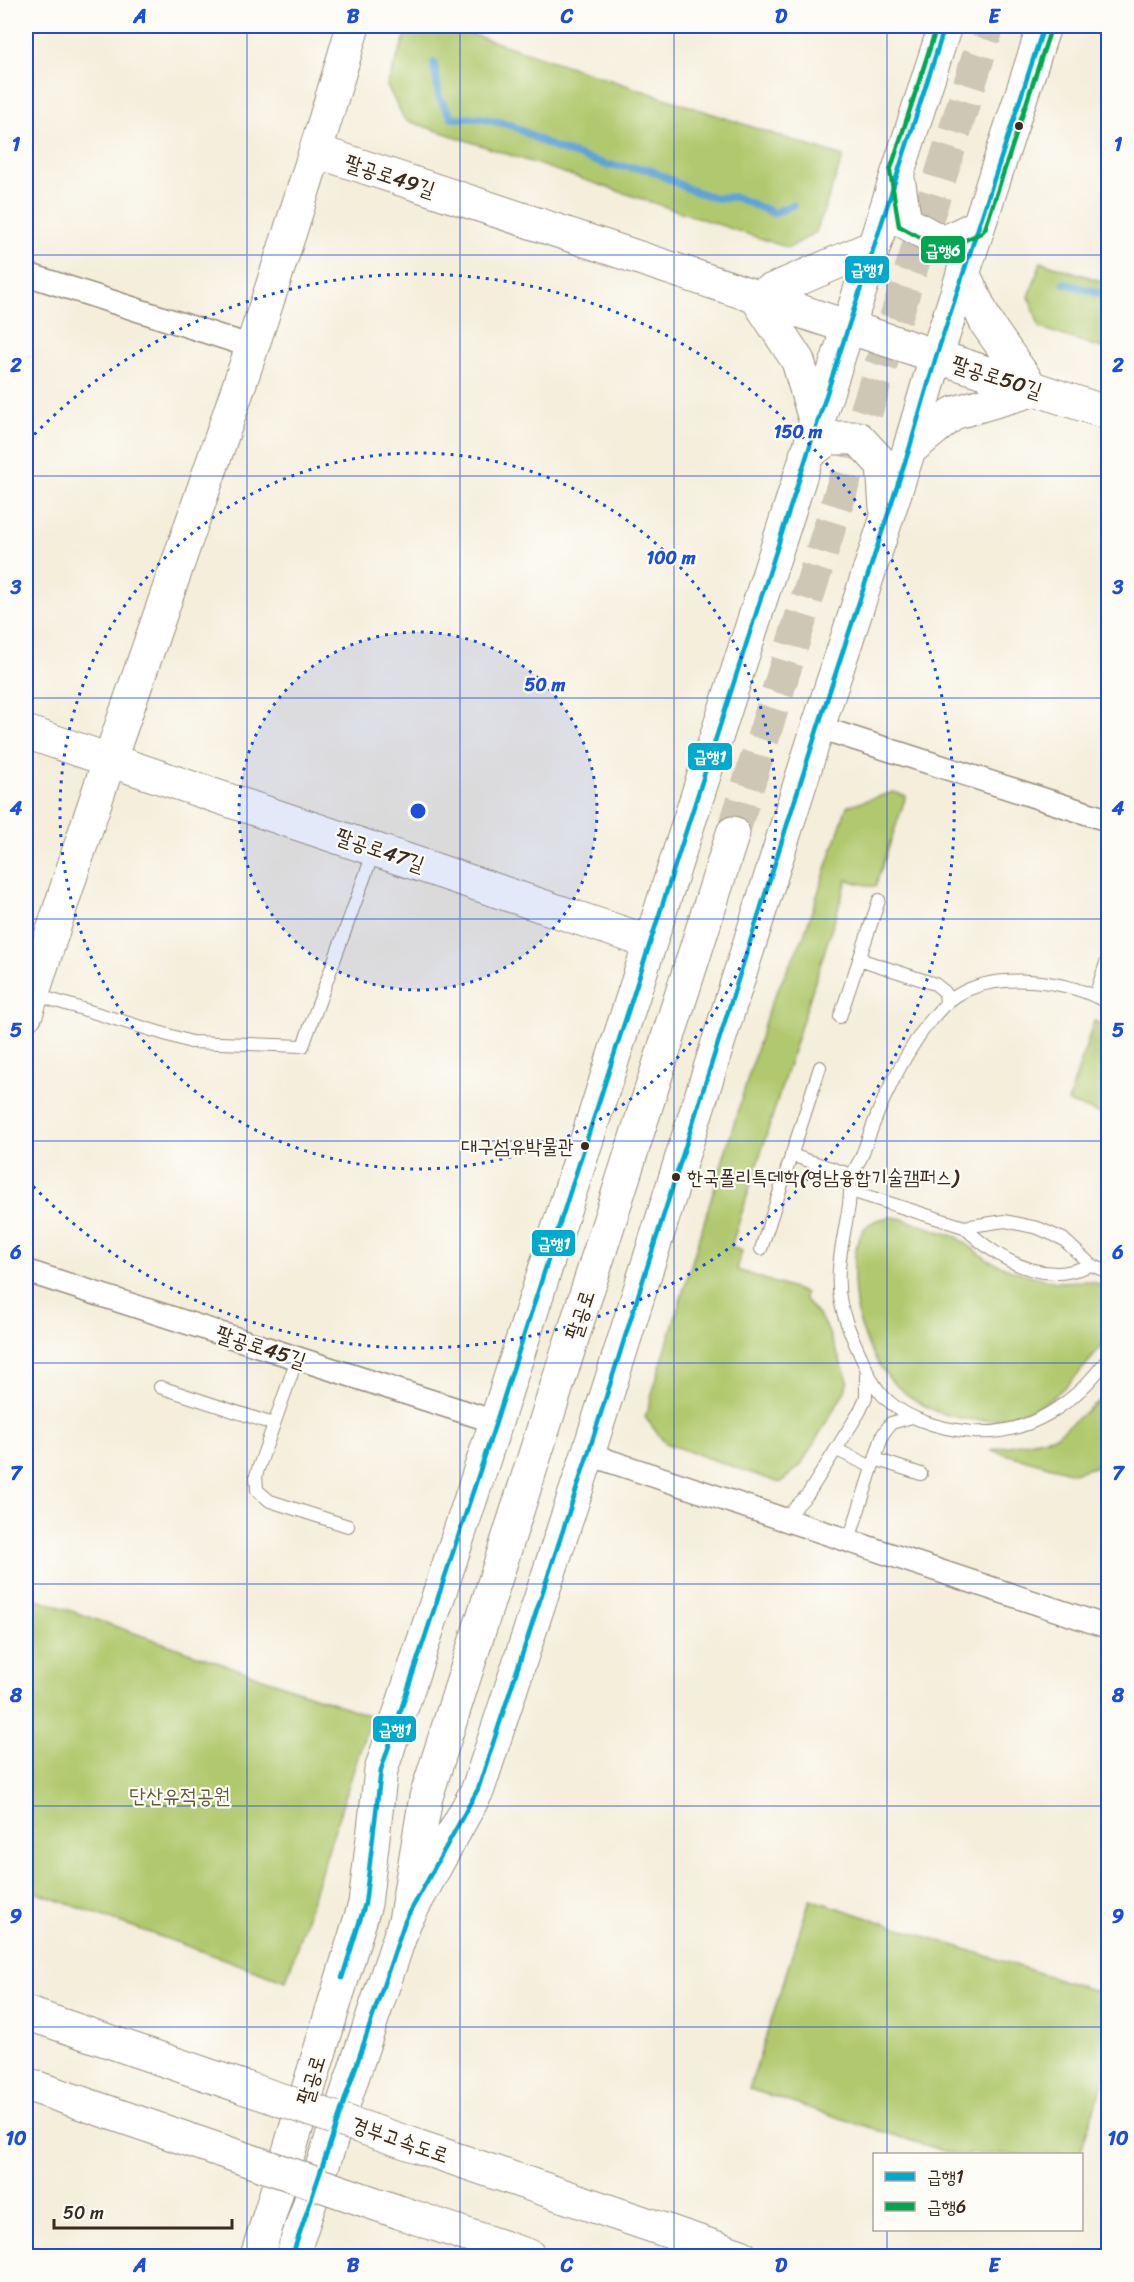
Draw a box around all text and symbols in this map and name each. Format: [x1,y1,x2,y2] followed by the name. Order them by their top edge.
[132,0,147,34] text: A
[347,0,360,34] text: B
[560,0,574,34] text: C
[775,0,788,34] text: D
[988,0,1001,34] text: E
[1013,120,1025,132] unlabelled marker
[12,127,21,162] text: 1
[1114,127,1123,162] text: 1
[340,143,440,209] street label: 팔공로49길
[920,235,966,264] line badge: 급행6
[926,236,960,265] text: 급행6
[844,255,890,284] line badge: 급행1
[851,255,883,284] text: 급행1
[947,344,1048,410] street label: 팔공로50길
[9,348,22,383] text: 2
[1111,348,1124,383] text: 2
[774,416,822,448] text: 150 m
[647,542,696,574] text: 100 m
[10,570,22,605] text: 3
[1112,570,1124,605] text: 3
[525,669,566,701] text: 50 m
[687,742,733,771] line badge: 급행1
[694,742,726,771] text: 급행1
[9,791,23,826] text: 4
[1111,791,1125,826] text: 4
[408,801,428,821] centre of rings
[330,817,430,883] street label: 팔공로47길
[10,1013,22,1048] text: 5
[1112,1013,1124,1048] text: 5
[461,1129,574,1164] place label: 대구섬유박물관
[579,1140,591,1152] marker: 대구섬유박물관
[687,1160,960,1195] place label: 한국폴리특데학(영남융합기술캠퍼스)
[670,1171,682,1183] marker: 한국폴리특데학(영남융합기술캠퍼스)
[531,1229,576,1257] line badge: 급행1
[538,1229,570,1258] text: 급행1
[9,1235,22,1270] text: 6
[1111,1235,1124,1270] text: 6
[554,1285,606,1345] street label: 팔공로
[211,1314,311,1380] street label: 팔공로45길
[10,1456,23,1491] text: 7
[1112,1456,1125,1491] text: 7
[9,1678,23,1713] text: 8
[1111,1678,1125,1713] text: 8
[372,1715,417,1743] line badge: 급행1
[379,1715,411,1744] text: 급행1
[129,1777,231,1815] park label: 단산유적공원
[10,1899,22,1934] text: 9
[1112,1899,1124,1934] text: 9
[285,2050,337,2110] street label: 팔공로
[346,2106,454,2174] street label: 경부고속도로
[5,2121,27,2156] text: 10
[1107,2121,1129,2156] text: 10
[873,2153,1083,2231] legend
[927,2161,964,2193] text: 급행1
[927,2191,966,2223] text: 급행6
[54,2192,232,2230] scale bar
[63,2197,104,2229] text: 50 m
[132,2248,147,2282] text: A
[347,2248,360,2282] text: B
[560,2248,574,2282] text: C
[775,2248,788,2282] text: D
[988,2248,1001,2282] text: E

